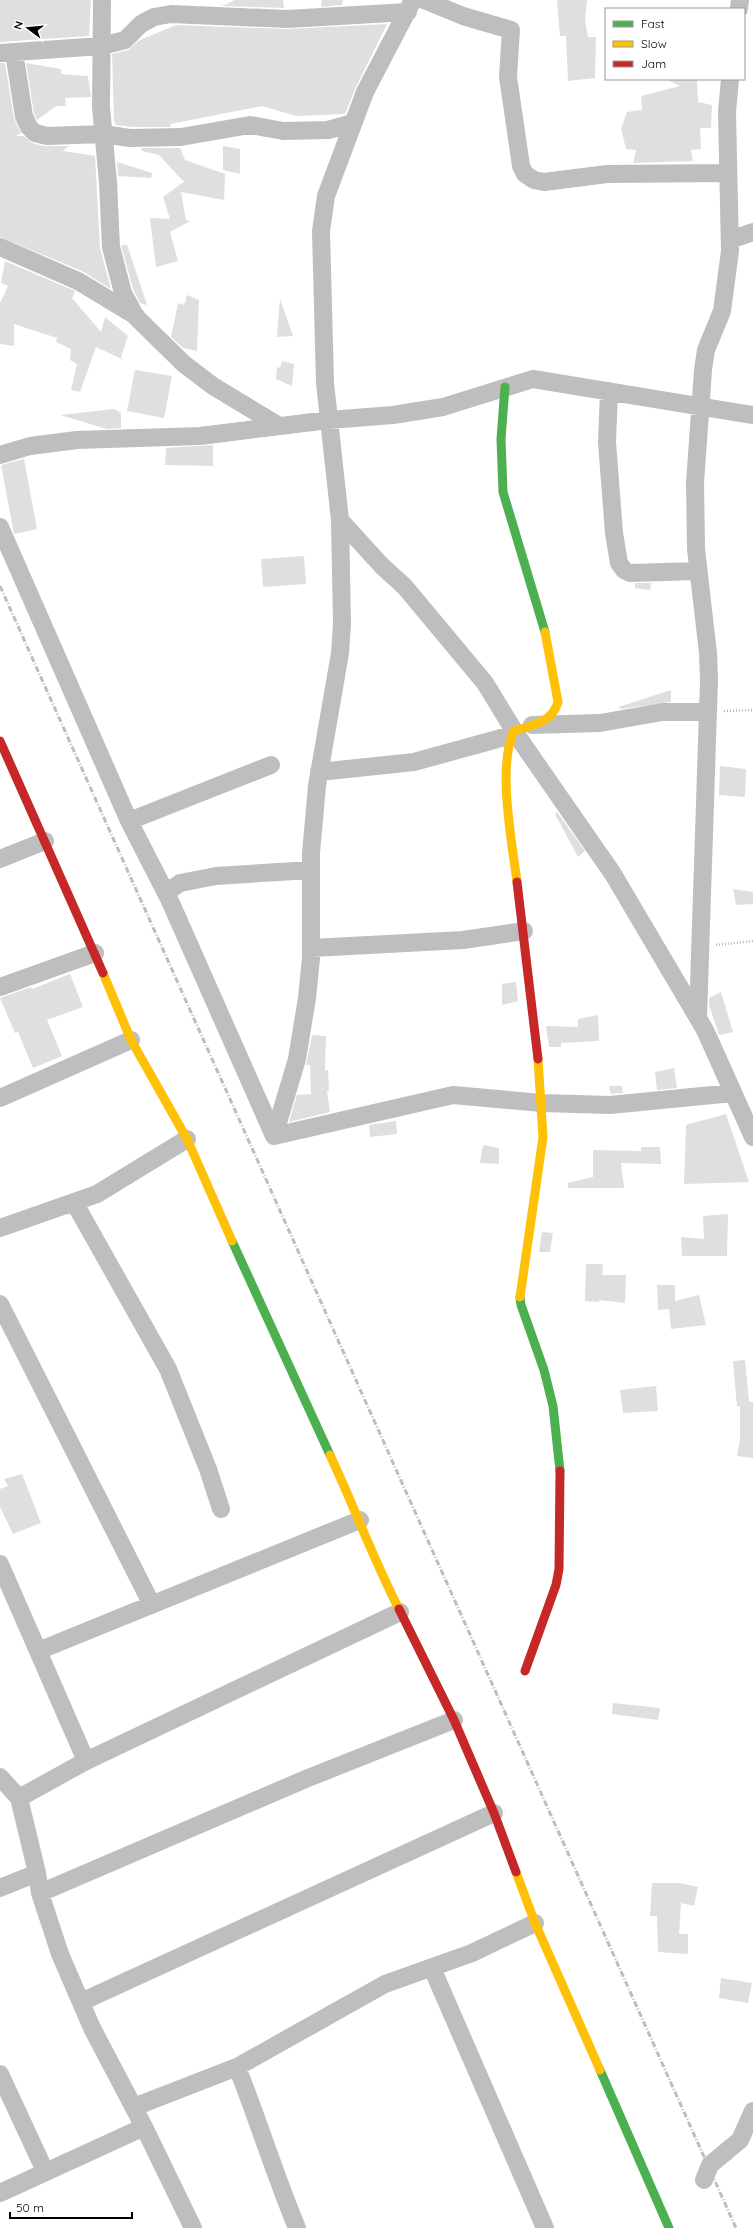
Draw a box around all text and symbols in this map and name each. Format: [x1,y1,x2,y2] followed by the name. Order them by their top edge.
[8,8,48,48] north arrow
[605,8,745,80] legend
[641,16,665,31] text: Fast
[11,19,26,31] text: N
[641,36,667,51] text: Slow
[641,56,666,71] text: Jam
[10,2194,132,2220] scale bar
[16,2200,44,2215] text: 50 m

